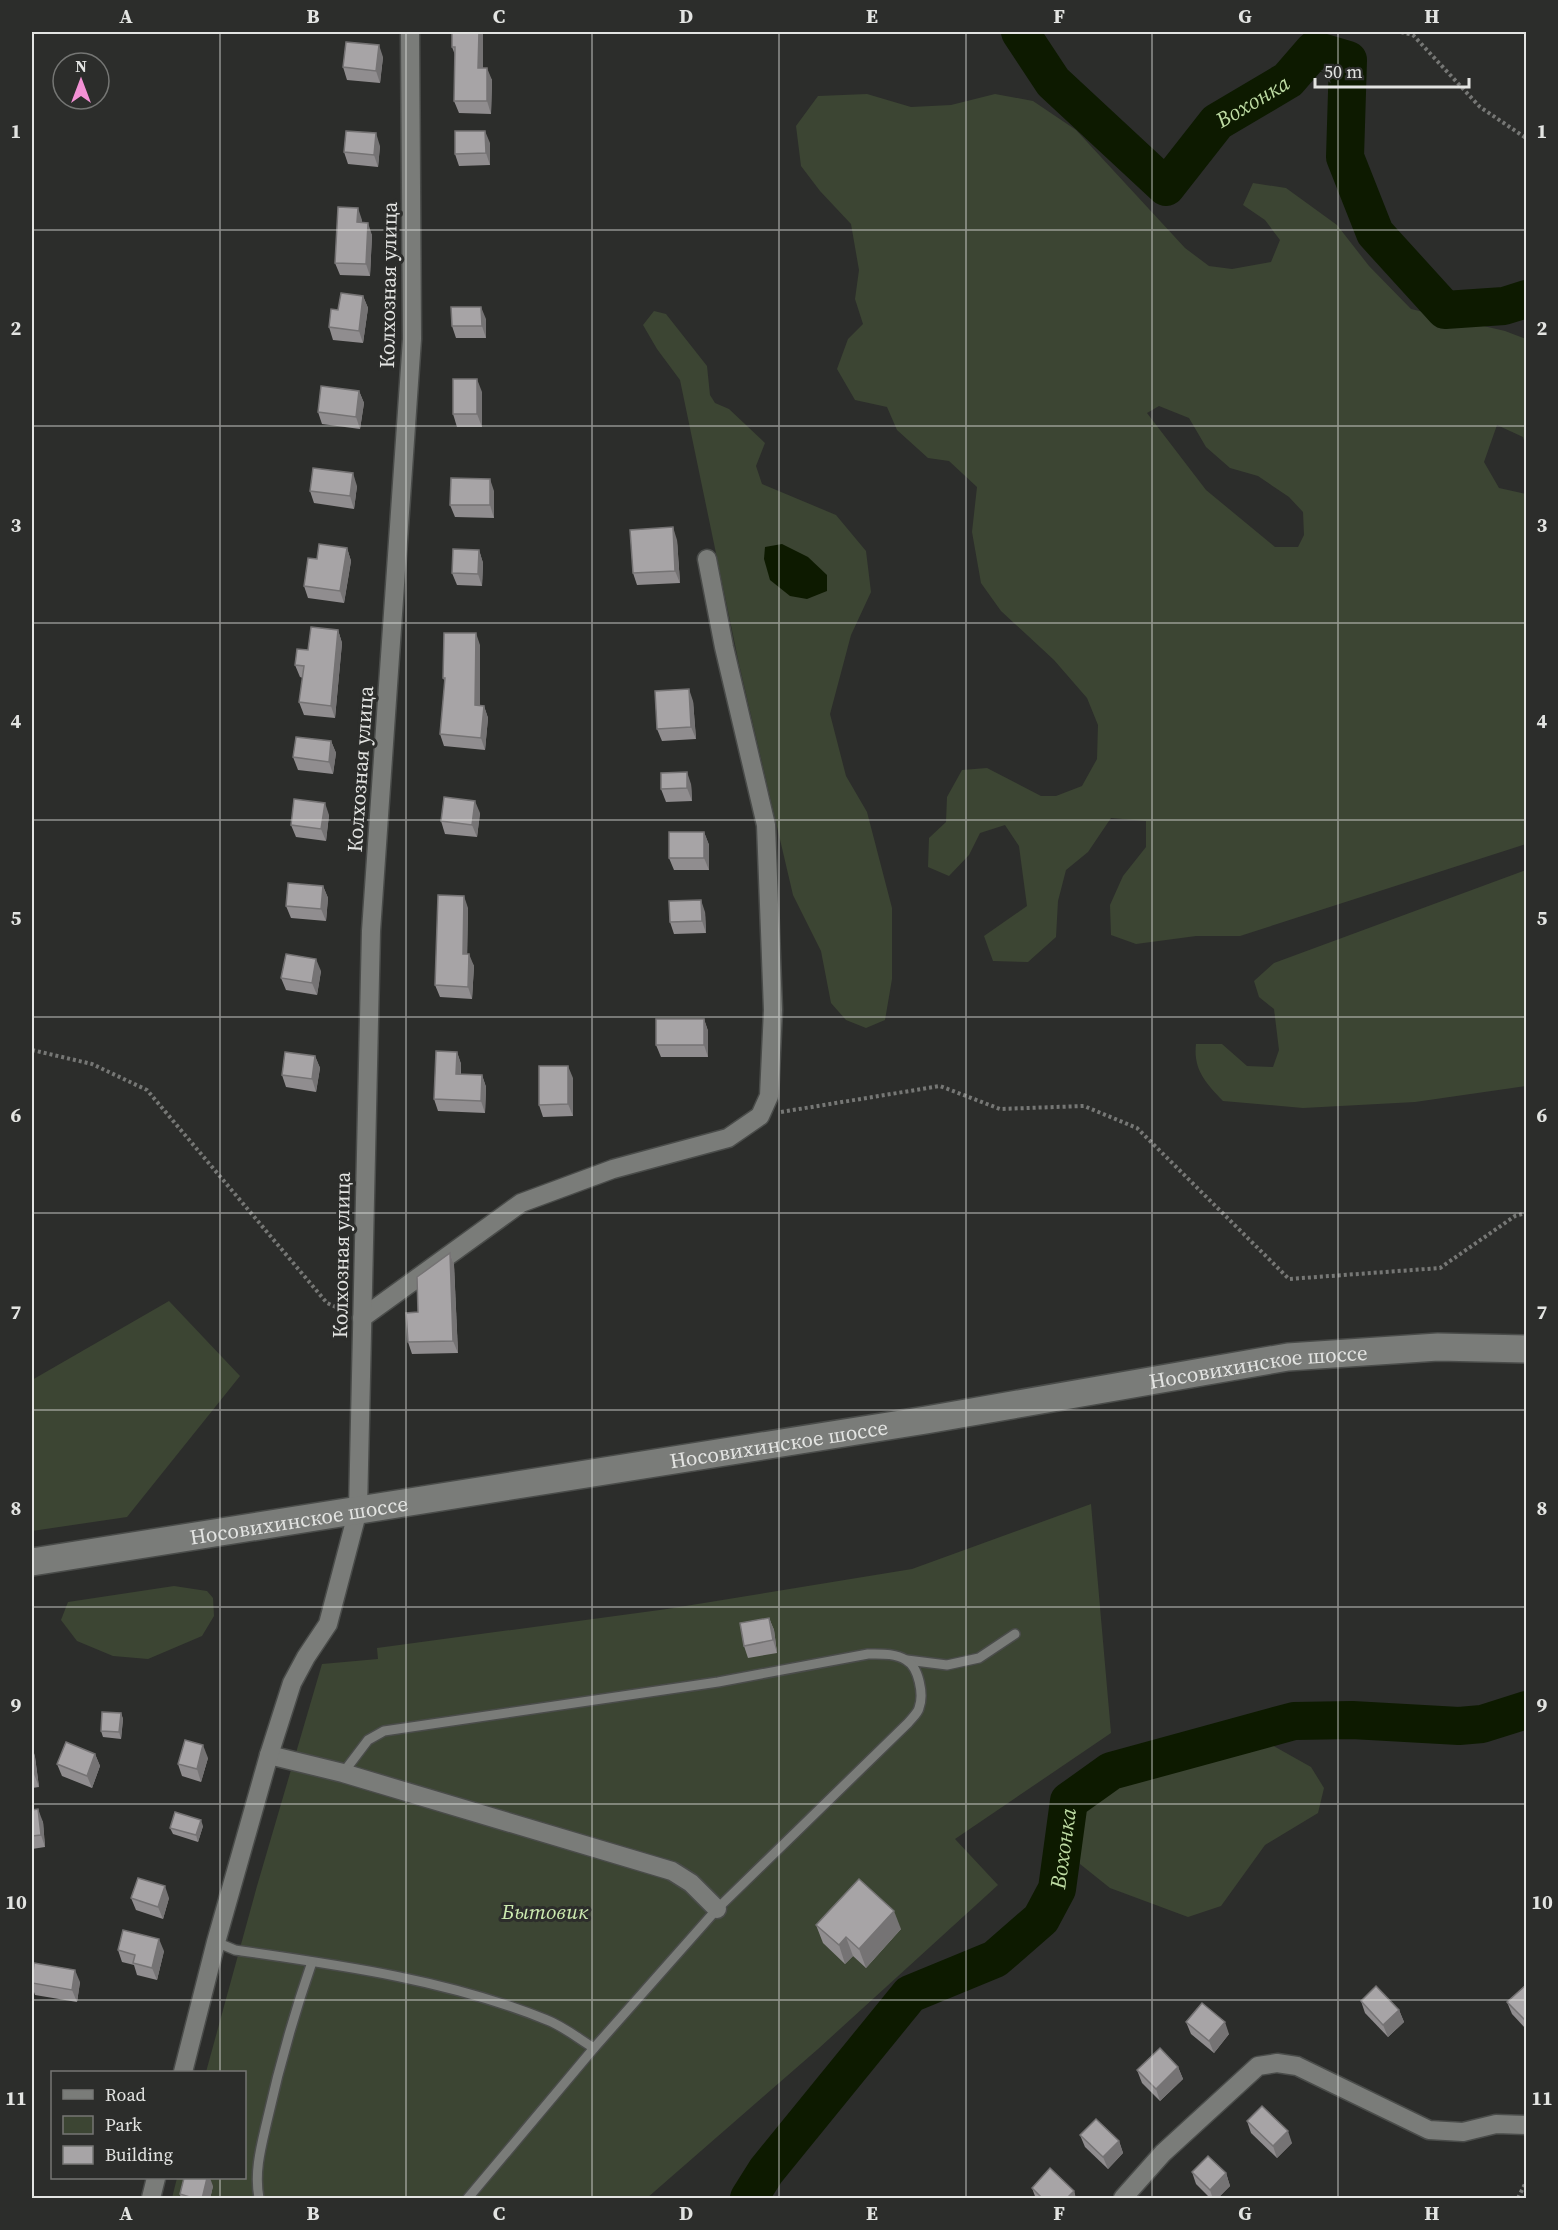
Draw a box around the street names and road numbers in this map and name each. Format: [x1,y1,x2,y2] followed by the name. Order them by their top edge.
[372,201,404,369] street label: Колхозная улица
[340,685,380,853] street label: Колхозная улица
[325,1171,357,1339] street label: Колхозная улица
[1147,1337,1368,1395] street label: Носовихинское шоссе
[667,1412,890,1475] street label: Носовихинское шоссе
[187,1488,410,1551] street label: Носовихинское шоссе

